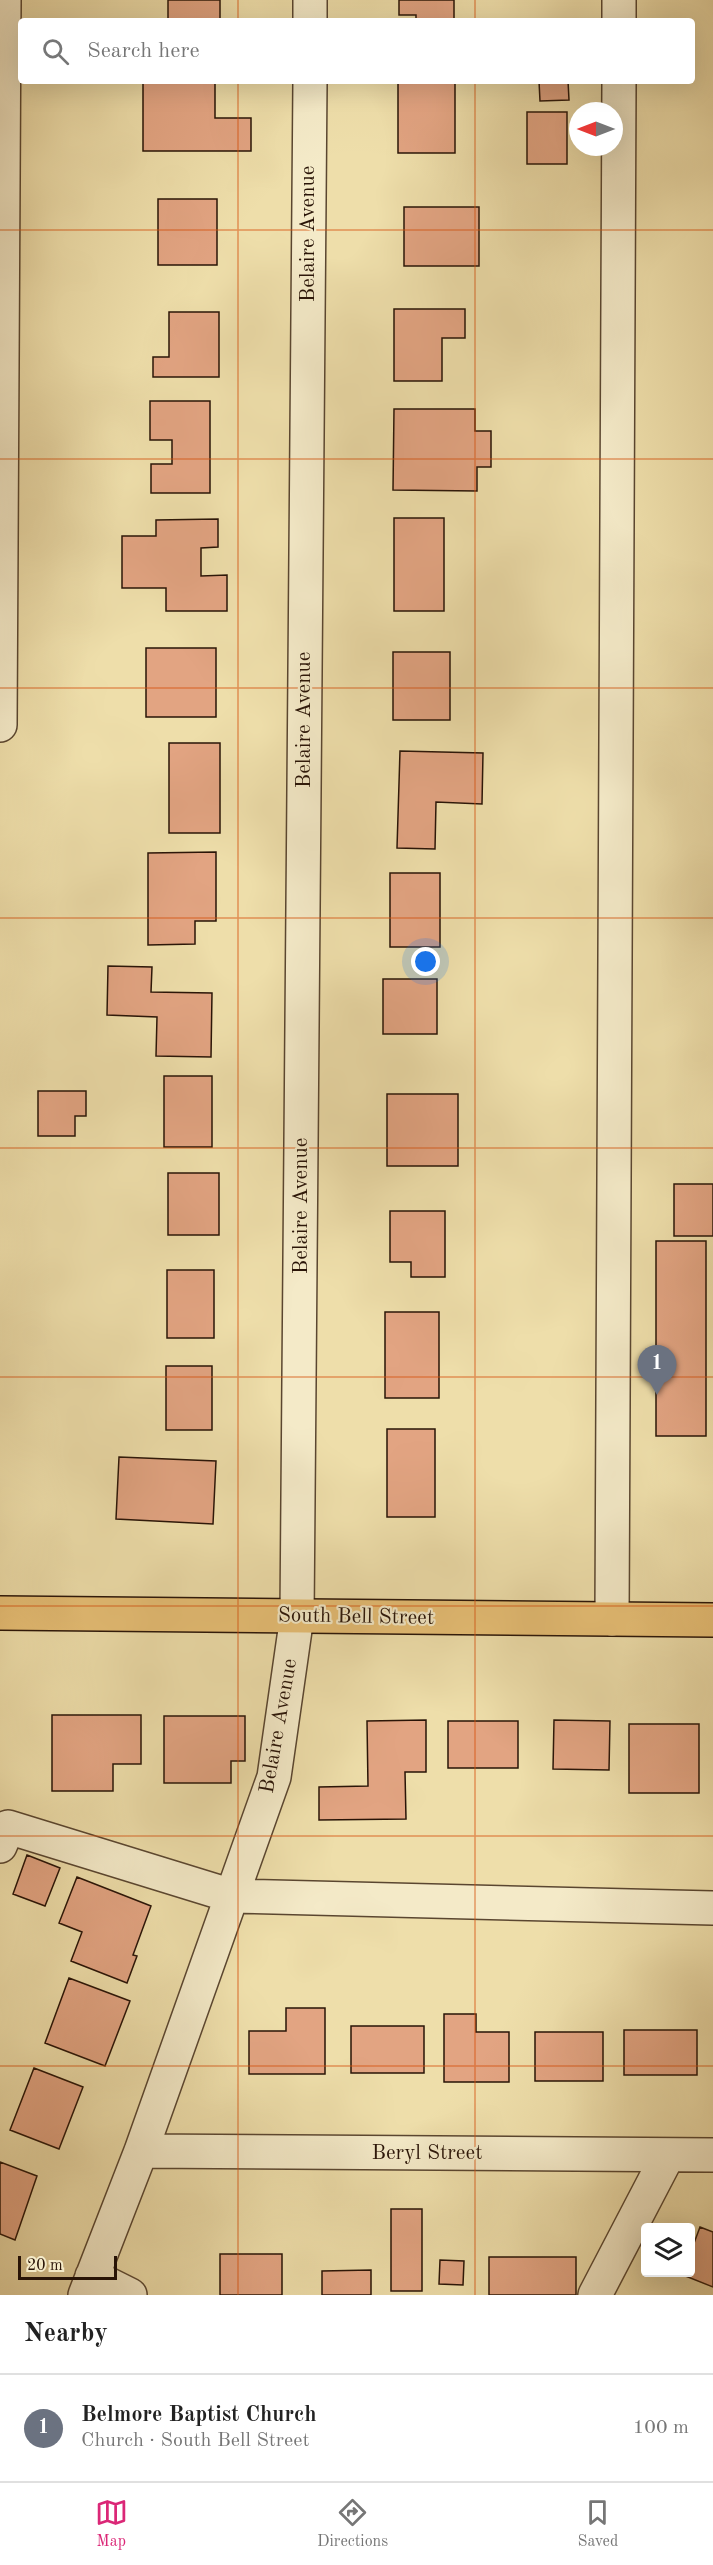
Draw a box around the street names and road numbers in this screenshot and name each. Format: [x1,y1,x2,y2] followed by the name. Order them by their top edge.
[298,166,319,302] street label: Belaire Avenue
[294,652,315,788] street label: Belaire Avenue
[291,1138,312,1274] street label: Belaire Avenue
[278,1605,434,1629] street label: South Bell Street
[257,1657,301,1795] street label: Belaire Avenue
[371,2143,483,2164] street label: Beryl Street

